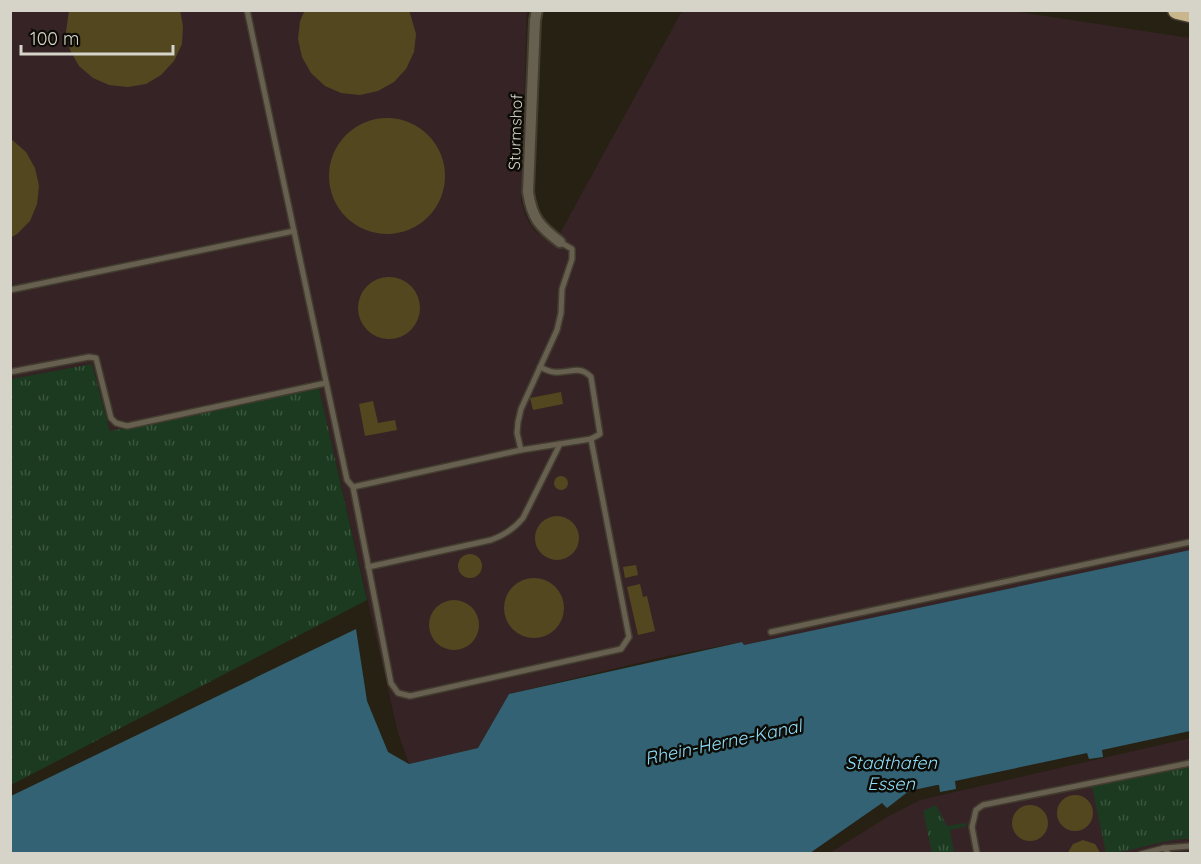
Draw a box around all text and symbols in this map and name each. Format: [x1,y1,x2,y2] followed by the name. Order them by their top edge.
[21,18,172,56] scale bar
[30,27,79,50] text: 100 m
[504,93,526,170] street label: Sturmshof
[642,714,805,770] water label: Rhein-Herne-Kanal
[845,751,937,795] water label: Stadthafen Essen

